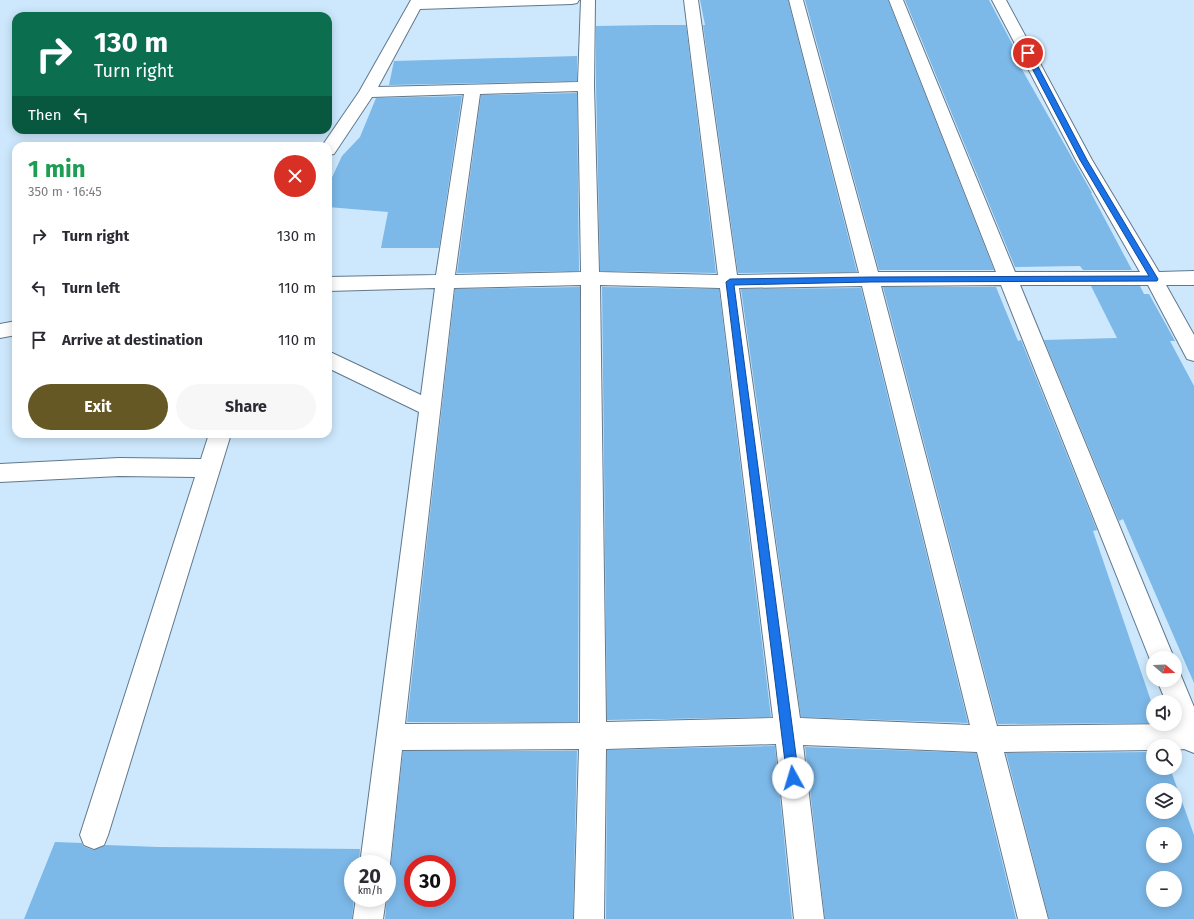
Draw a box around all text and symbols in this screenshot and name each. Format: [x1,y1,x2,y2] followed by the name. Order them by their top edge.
[94,26,168,59] text: 130 m
[28,28,80,80] icon: right
[1011,36,1045,70] pin
[1017,42,1039,64] icon: arrive
[94,60,174,82] text: Turn right
[70,104,92,126] icon: left
[28,106,62,124] text: Then
[28,155,86,183] text: 1 min
[274,155,316,197] button: close
[28,184,102,199] text: 350 m · 16:45
[28,225,50,247] icon: right
[62,227,129,245] text: Turn right
[277,227,316,245] text: 130 m
[28,277,50,299] icon: left
[62,279,120,297] text: Turn left
[278,279,316,297] text: 110 m
[28,329,50,351] icon: arrive
[62,331,203,349] text: Arrive at destination
[278,331,316,349] text: 110 m
[28,384,168,430] button: Exit
[176,384,316,430] button: Share
[1146,651,1182,687] north arrow
[1146,651,1182,907] map controls
[1146,695,1182,731] button: sound
[1146,739,1182,775] button: search
[772,757,814,799] position arrow
[1146,783,1182,819] button: layers
[1146,827,1182,863] button: +
[404,855,456,907] speed limit sign: 30
[359,864,381,888] text: 20
[1146,871,1182,907] button: −
[358,885,382,897] text: km/h

